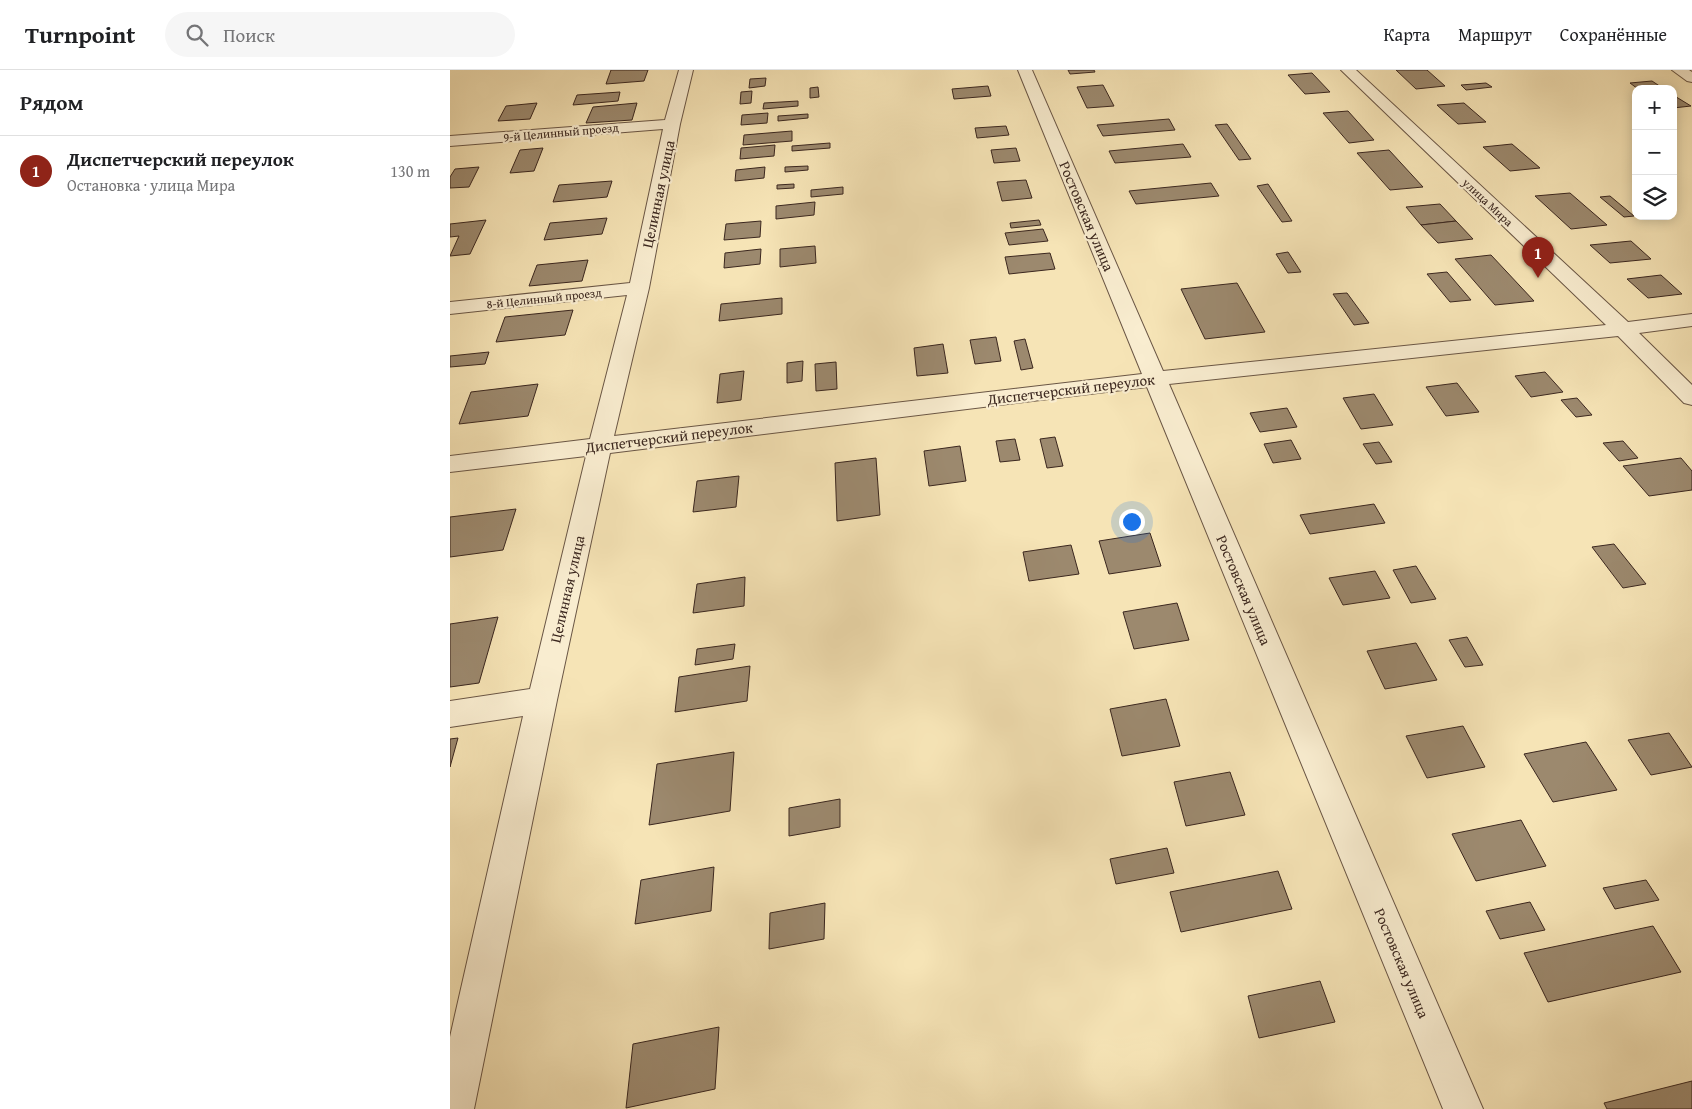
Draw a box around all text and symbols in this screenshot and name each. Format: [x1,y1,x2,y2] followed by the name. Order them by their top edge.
[165,12,515,57] search box
[25,17,135,52] text: Turnpoint
[183,21,211,49] icon: search
[223,21,275,49] text: Поиск
[1384,21,1430,48] text: Карта
[1458,21,1532,48] text: Маршрут
[1560,21,1667,48] text: Сохранённые
[1632,85,1677,220] map controls
[1632,85,1677,130] button: +
[20,87,83,118] text: Рядом
[503,118,620,146] street label: 9-й Целинный проезд
[1632,130,1677,175] button: −
[636,137,680,250] street label: Целинная улица
[67,145,294,173] text: Диспетчерский переулок
[1054,158,1120,275] street label: Ростовская улица
[32,159,40,183] text: 1
[390,159,430,183] text: 130 m
[67,173,235,197] text: Остановка · улица Мира
[1458,173,1517,230] street label: улица Мира
[1632,175,1677,220] button: layers
[1522,237,1554,278] pin: 1
[486,283,603,312] street label: 8-й Целинный проезд
[985,368,1156,410] street label: Диспетчерский переулок
[583,416,754,458] street label: Диспетчерский переулок
[1119,509,1145,535] your location
[544,532,590,645] street label: Целинная улица
[1211,532,1277,649] street label: Ростовская улица
[1369,905,1435,1022] street label: Ростовская улица

